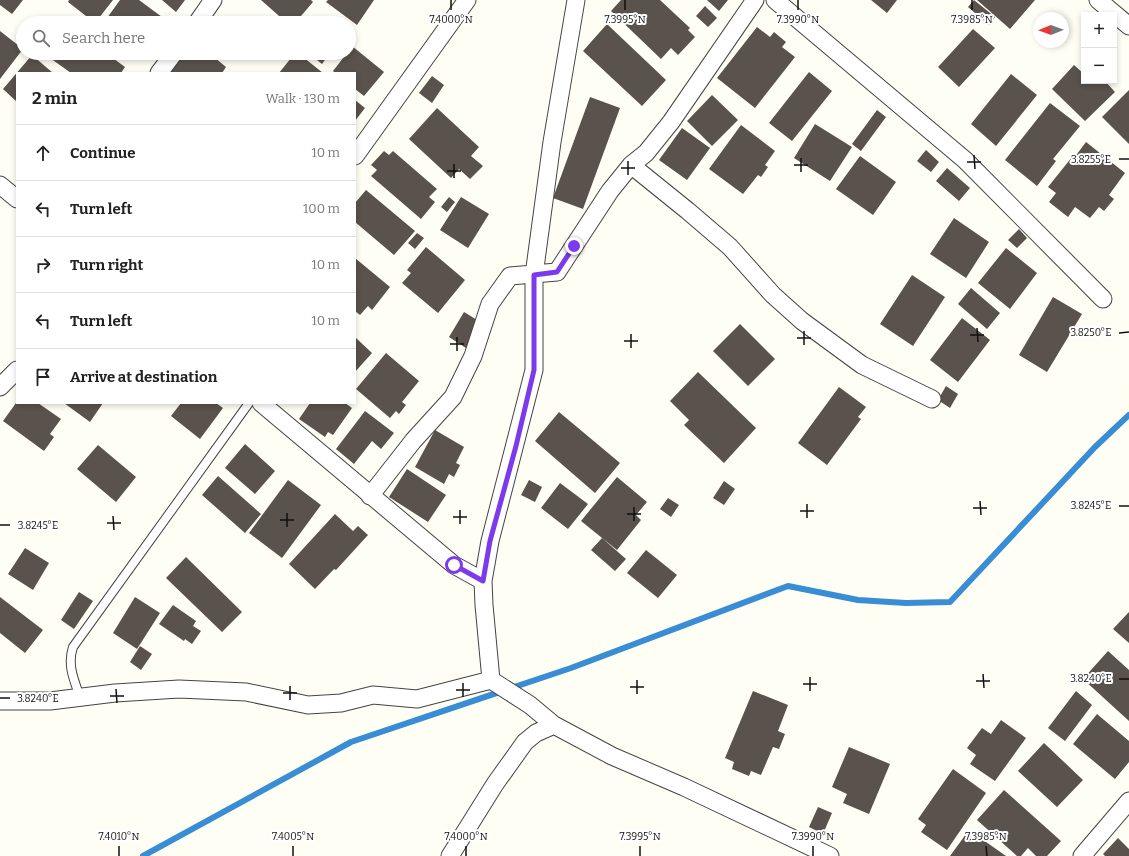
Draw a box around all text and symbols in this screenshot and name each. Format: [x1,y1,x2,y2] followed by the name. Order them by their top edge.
[1033,12,1069,48] north arrow
[1081,12,1117,84] map controls
[1081,12,1117,48] button: +
[429,14,473,26] text: 7.4000°N
[604,14,646,26] text: 7.3995°N
[777,14,819,26] text: 7.3990°N
[951,14,993,26] text: 7.3985°N
[16,16,356,60] search box
[30,27,52,49] icon: search
[62,29,145,47] text: Search here
[1081,48,1117,84] button: −
[32,88,77,109] text: 2 min
[266,91,340,106] text: Walk · 130 m
[32,142,54,164] icon: ahead
[70,144,136,162] text: Continue
[311,145,340,160] text: 10 m
[1071,154,1111,166] text: 3.8255°E
[32,198,54,220] icon: left
[70,200,132,218] text: Turn left
[303,201,340,216] text: 100 m
[565,237,583,255] route end
[32,254,54,276] icon: right
[70,256,143,274] text: Turn right
[311,257,340,272] text: 10 m
[32,310,54,332] icon: left
[70,312,132,330] text: Turn left
[311,313,340,328] text: 10 m
[1070,327,1112,339] text: 3.8250°E
[32,366,54,388] icon: arrive
[70,368,217,386] text: Arrive at destination
[1071,500,1111,512] text: 3.8245°E
[18,520,58,532] text: 3.8245°E
[445,556,463,574] route start
[1070,673,1112,685] text: 3.8240°E
[17,693,59,705] text: 3.8240°E
[99,831,140,843] text: 7.4010°N
[272,831,314,843] text: 7.4005°N
[444,831,488,843] text: 7.4000°N
[619,831,661,843] text: 7.3995°N
[792,831,834,843] text: 7.3990°N
[965,831,1007,843] text: 7.3985°N

